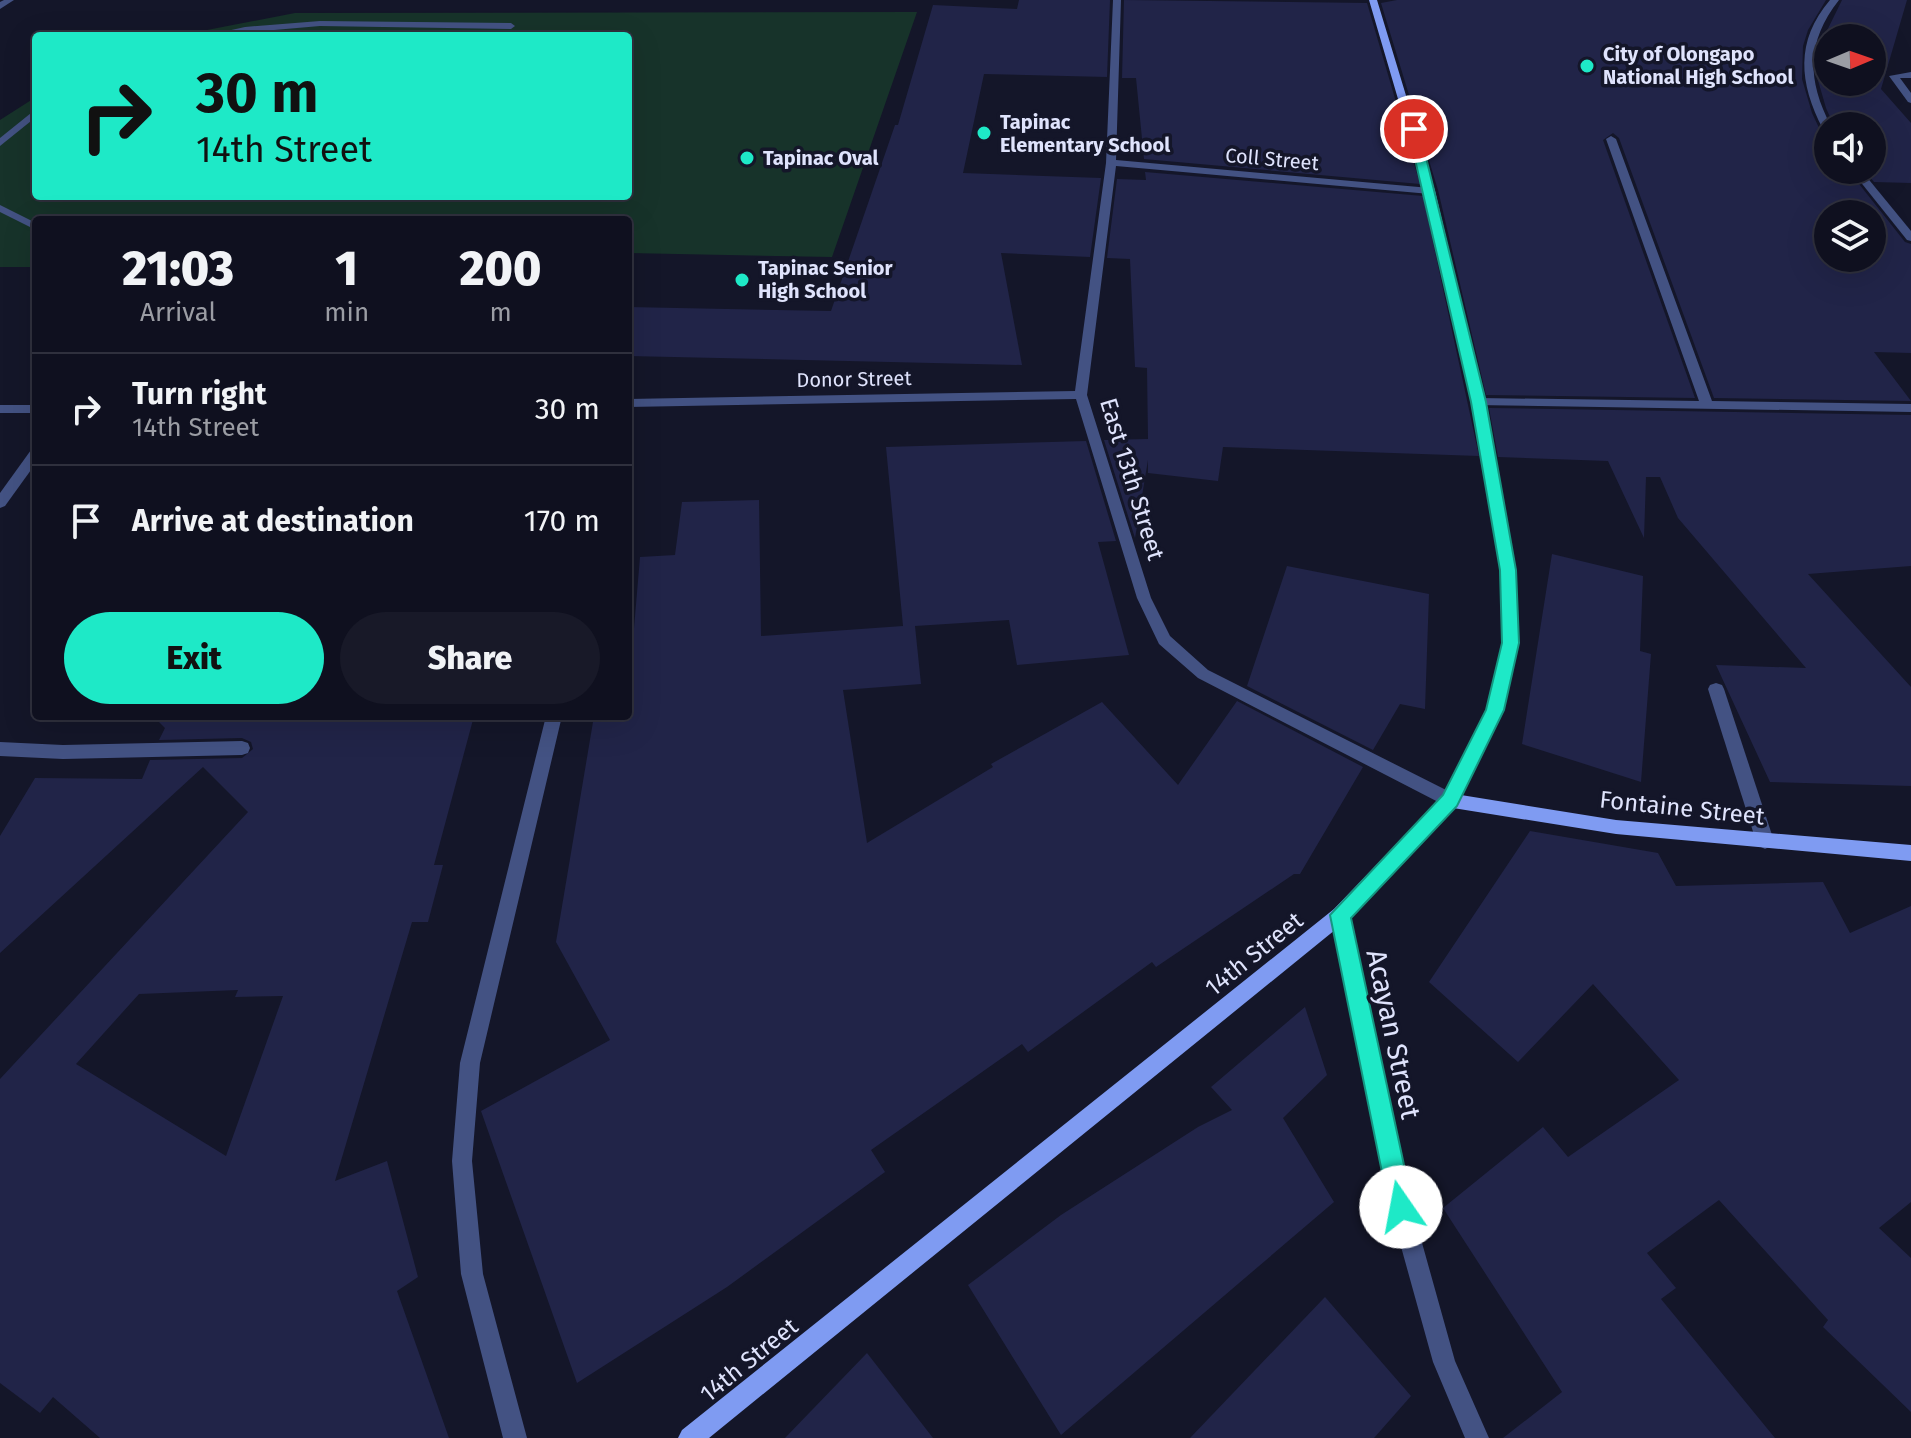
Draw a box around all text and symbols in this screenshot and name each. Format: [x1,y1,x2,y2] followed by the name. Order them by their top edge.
[1814,24,1886,96] north arrow
[1814,24,1886,272] map controls
[1603,42,1793,89] place label: City of Olongapo National High School
[1578,57,1596,75] marker: City of Olongapo National High School
[196,60,318,127] text: 30 m
[64,64,168,168] icon: right
[1380,95,1448,163] pin
[1392,107,1436,151] icon: arrive
[1000,110,1170,157] place label: Tapinac Elementary School
[1814,112,1886,184] button: sound
[975,124,993,142] marker: Tapinac Elementary School
[196,128,372,172] text: 14th Street
[1224,143,1321,175] street label: Coll Street
[763,146,879,170] place label: Tapinac Oval
[738,149,756,167] marker: Tapinac Oval
[1814,200,1886,272] button: layers
[122,240,234,298] text: 21:03
[335,240,358,298] text: 1
[460,240,542,298] text: 200
[758,256,893,303] place label: Tapinac Senior High School
[733,271,751,289] marker: Tapinac Senior High School
[140,297,216,328] text: Arrival
[324,297,369,328] text: min
[489,297,512,328] text: m
[796,366,913,392] street label: Donor Street
[132,376,267,412] text: Turn right
[64,387,108,431] icon: right
[535,391,600,427] text: 30 m
[1094,394,1170,564] street label: East 13th Street
[132,412,259,443] text: 14th Street
[64,499,108,543] icon: arrive
[132,503,414,539] text: Arrive at destination
[524,503,600,539] text: 170 m
[64,612,324,704] button: Exit
[340,612,600,704] button: Share
[1598,785,1766,831] street label: Fontaine Street
[1200,906,1309,1002] street label: 14th Street
[1359,946,1428,1123] street label: Acayan Street
[1359,1165,1443,1249] position arrow
[695,1312,804,1408] street label: 14th Street

